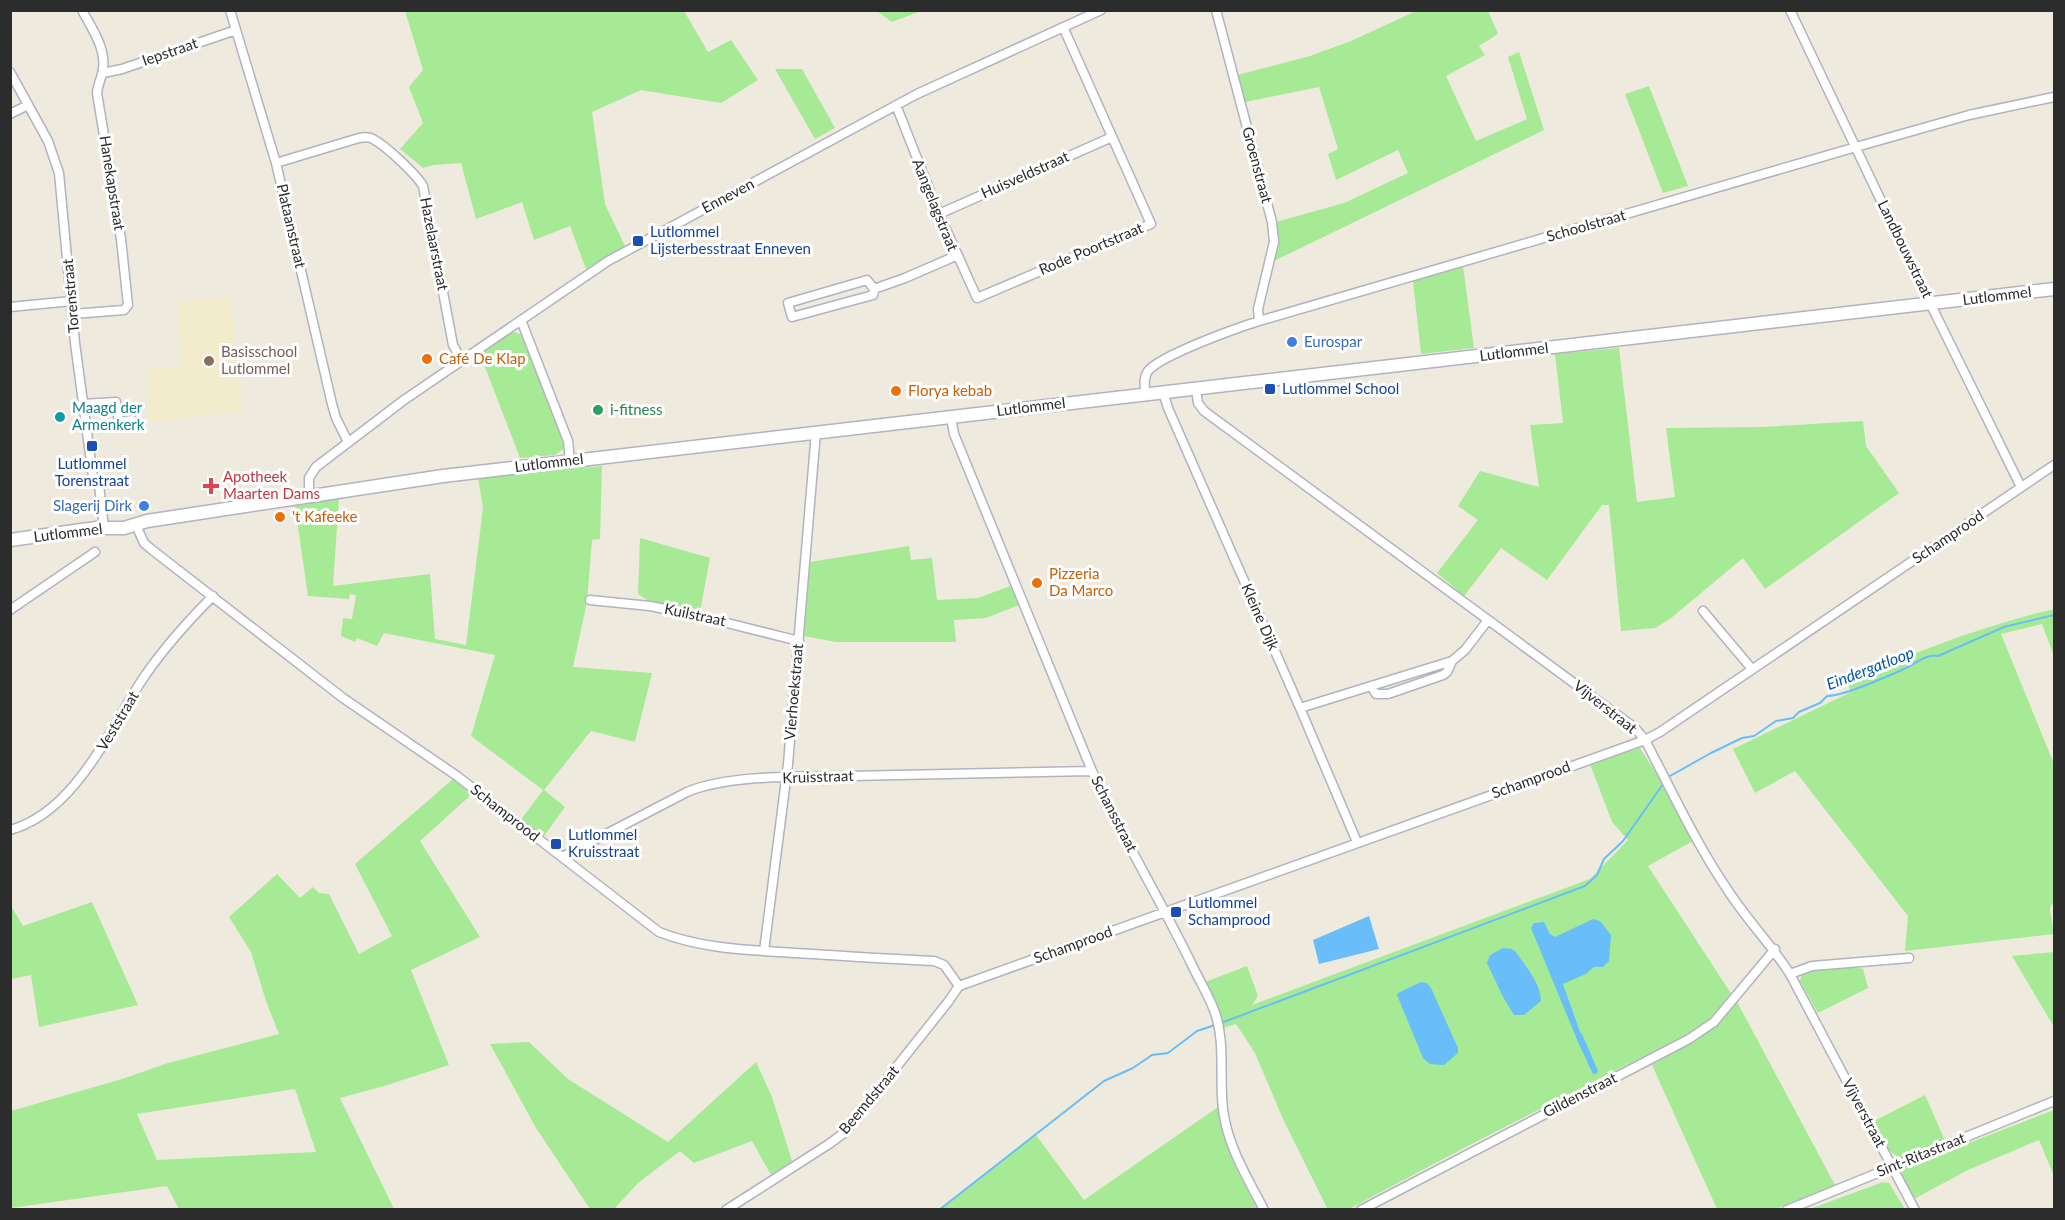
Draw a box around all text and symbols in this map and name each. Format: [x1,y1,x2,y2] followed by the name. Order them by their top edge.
[139,33,200,69] street label: Iepstraat
[1239,125,1277,205] street label: Groenstraat
[97,134,129,232] street label: Hanekapstraat
[978,146,1072,202] street label: Huisveldstraat
[909,156,963,254] street label: Aangelagstraat
[698,174,757,216] street label: Enneven
[274,182,311,270] street label: Plataanstraat
[417,196,453,293] street label: Hazelaarstraat
[1875,197,1938,301] street label: Landbouwstraat
[1544,205,1628,245] street label: Schoolstraat
[1036,218,1146,278] street label: Rode Poortstraat
[650,222,811,257] place label: Lutlommel Lijsterbesstraat Enneven
[631,234,645,248] marker: Lutlommel Lijsterbesstraat Enneven
[58,258,82,334] street label: Torenstraat
[1961,282,2032,308] street label: Lutlommel
[1304,332,1363,350] place label: Eurospar
[1285,335,1299,349] marker: Eurospar
[1478,338,1549,364] street label: Lutlommel
[221,342,297,377] place label: Basisschool Lutlommel
[439,349,526,367] place label: Café De Klap
[420,352,434,366] marker: Café De Klap
[202,354,216,368] marker: Basisschool Lutlommel
[1282,379,1399,397] place label: Lutlommel School
[908,381,992,399] place label: Florya kebab
[1263,382,1277,396] marker: Lutlommel School
[889,384,903,398] marker: Florya kebab
[995,393,1066,419] street label: Lutlommel
[72,398,145,433] place label: Maagd der Armenkerk
[610,400,662,418] place label: i-fitness
[591,403,605,417] marker: i-fitness
[53,410,67,424] marker: Maagd der Armenkerk
[85,439,99,453] marker: Lutlommel Torenstraat
[513,449,584,475] street label: Lutlommel
[55,454,130,489] place label: Lutlommel Torenstraat
[223,467,320,502] place label: Apotheek Maarten Dams
[204,479,218,493] marker: Apotheek Maarten Dams
[53,496,132,514] place label: Slagerij Dirk
[137,499,151,513] marker: Slagerij Dirk
[1908,506,1987,567] street label: Schamprood
[292,507,358,525] place label: 't Kafeeke
[273,510,287,524] marker: 't Kafeeke
[32,519,103,545] street label: Lutlommel
[1049,564,1113,599] place label: Pizzeria Da Marco
[1030,576,1044,590] marker: Pizzeria Da Marco
[1238,580,1284,653] street label: Kleine Dijk
[663,599,728,629] street label: Kuilstraat
[780,642,806,741] street label: Vierhoekstraat
[1823,642,1916,693] water label: Eindergatloop
[1570,676,1641,737] street label: Vijverstraat
[92,687,142,754] street label: Veststraat
[1489,757,1572,802] street label: Schamprood
[782,766,855,786] street label: Kruisstraat
[1088,772,1142,855] street label: Schansstraat
[468,780,544,845] street label: Schamprood
[568,825,640,860] place label: Lutlommel Kruisstraat
[549,837,563,851] marker: Lutlommel Kruisstraat
[1188,893,1270,928] place label: Lutlommel Schamprood
[1169,905,1183,919] marker: Lutlommel Schamprood
[1031,922,1114,967] street label: Schamprood
[834,1061,902,1137] street label: Beemdstraat
[1540,1068,1620,1120] street label: Gildenstraat
[1839,1075,1891,1151] street label: Vijverstraat
[1874,1128,1968,1180] street label: Sint-Ritastraat

